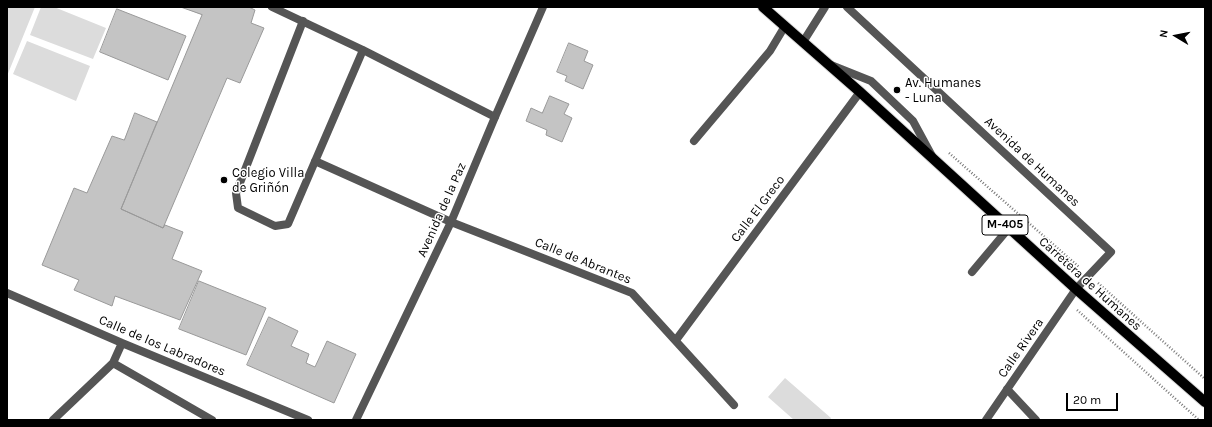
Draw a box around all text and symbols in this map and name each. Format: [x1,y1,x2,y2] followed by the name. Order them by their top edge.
[1156,16,1196,56] north arrow
[1157,29,1171,39] text: N
[905,75,981,106] place label: Av. Humanes - Luna
[892,85,902,95] marker: Av. Humanes - Luna
[981,114,1083,210] street label: Avenida de Humanes
[414,160,470,260] street label: Avenida de la Paz
[232,165,304,196] place label: Colegio Villa de Griñón
[728,172,788,246] street label: Calle El Greco
[219,175,229,185] marker: Colegio Villa de Griñón
[982,215,1028,235] road number: M-405
[532,234,634,288] street label: Calle de Abrantes
[1036,234,1144,334] street label: Carretera de Humanes
[96,312,228,380] street label: Calle de los Labradores
[995,315,1047,381] street label: Calle Rivera
[1068,385,1120,411] scale bar
[1073,393,1101,407] text: 20 m

